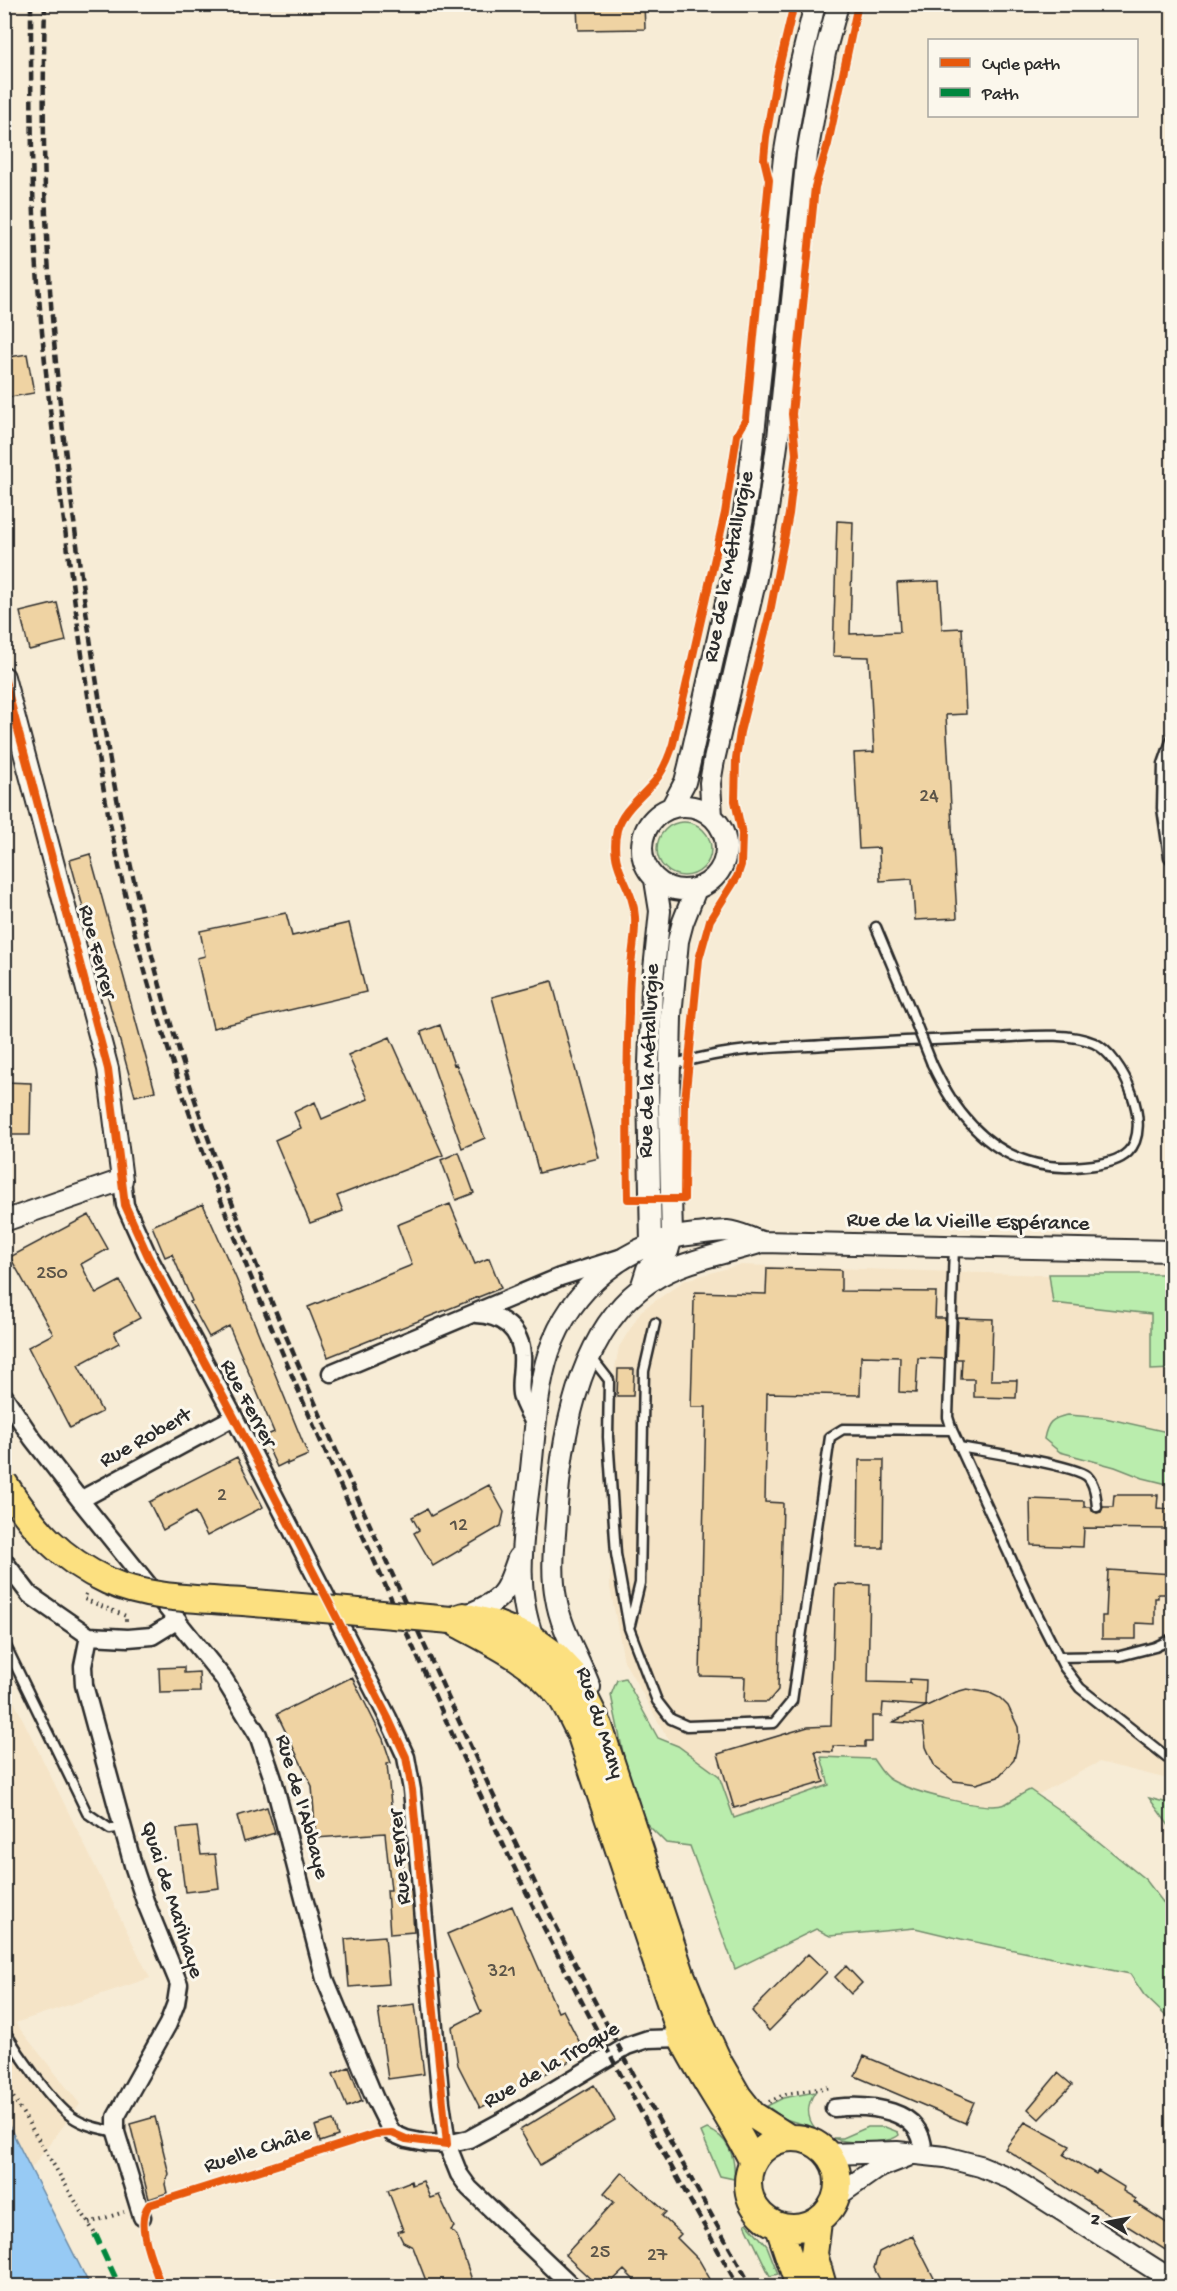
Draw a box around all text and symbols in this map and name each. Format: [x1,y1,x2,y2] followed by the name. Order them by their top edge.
[928,39,1138,117] legend
[982,55,1060,76] text: Cycle path
[981,85,1019,106] text: Path
[699,468,761,665] street label: Rue de la Métallurgie
[919,786,939,809] house number: 24
[71,902,122,1004] street label: Rue Ferrer
[634,963,666,1159] street label: Rue de la Métallurgie
[846,1208,1090,1238] street label: Rue de la Vieille Espérance
[36,1263,68,1286] house number: 250
[213,1356,282,1454] street label: Rue Ferrer
[95,1402,198,1475] street label: Rue Robert
[217,1485,227,1508] house number: 2
[449,1515,468,1538] house number: 12
[569,1664,629,1782] street label: Rue du Many
[268,1732,334,1883] street label: Rue de l'Abbaye
[384,1806,418,1906] street label: Rue Ferrer
[133,1818,209,1982] street label: Quai de Marihaye
[487,1961,516,1984] house number: 321
[479,2016,625,2115] street label: Rue de la Troque
[201,2121,316,2181] street label: Ruelle Châle
[1078,2192,1138,2252] north arrow
[1086,2213,1107,2227] text: N
[590,2242,610,2265] house number: 25
[647,2245,668,2268] house number: 27

